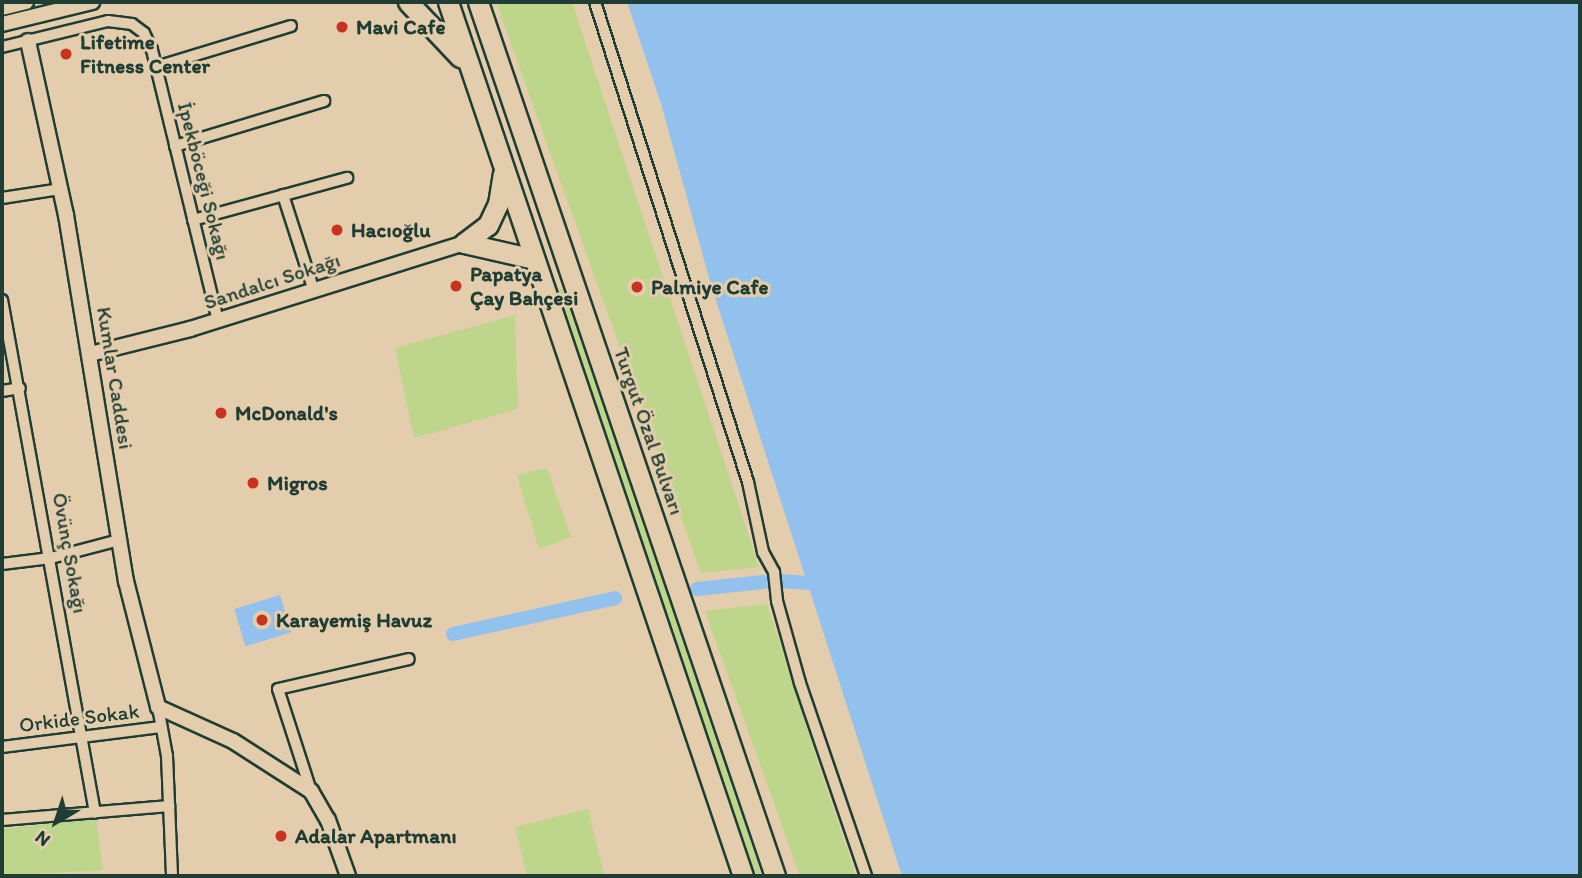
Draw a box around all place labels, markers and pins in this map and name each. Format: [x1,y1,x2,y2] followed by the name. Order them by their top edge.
[356,14,445,40] place label: Mavi Cafe
[334,19,350,35] marker: Mavi Cafe
[80,29,210,79] place label: Lifetime Fitness Center
[58,46,74,62] marker: Lifetime Fitness Center
[351,217,431,243] place label: Hacıoğlu
[329,222,345,238] marker: Hacıoğlu
[470,261,579,311] place label: Papatya Çay Bahçesi
[651,274,768,300] place label: Palmiye Cafe
[448,278,464,294] marker: Papatya Çay Bahçesi
[629,279,645,295] marker: Palmiye Cafe
[235,400,338,426] place label: McDonald's
[213,405,229,421] marker: McDonald's
[267,470,328,496] place label: Migros
[245,475,261,491] marker: Migros
[276,607,432,633] place label: Karayemiş Havuz
[254,612,270,628] marker: Karayemiş Havuz
[295,823,456,849] place label: Adalar Apartmanı
[273,828,289,844] marker: Adalar Apartmanı

